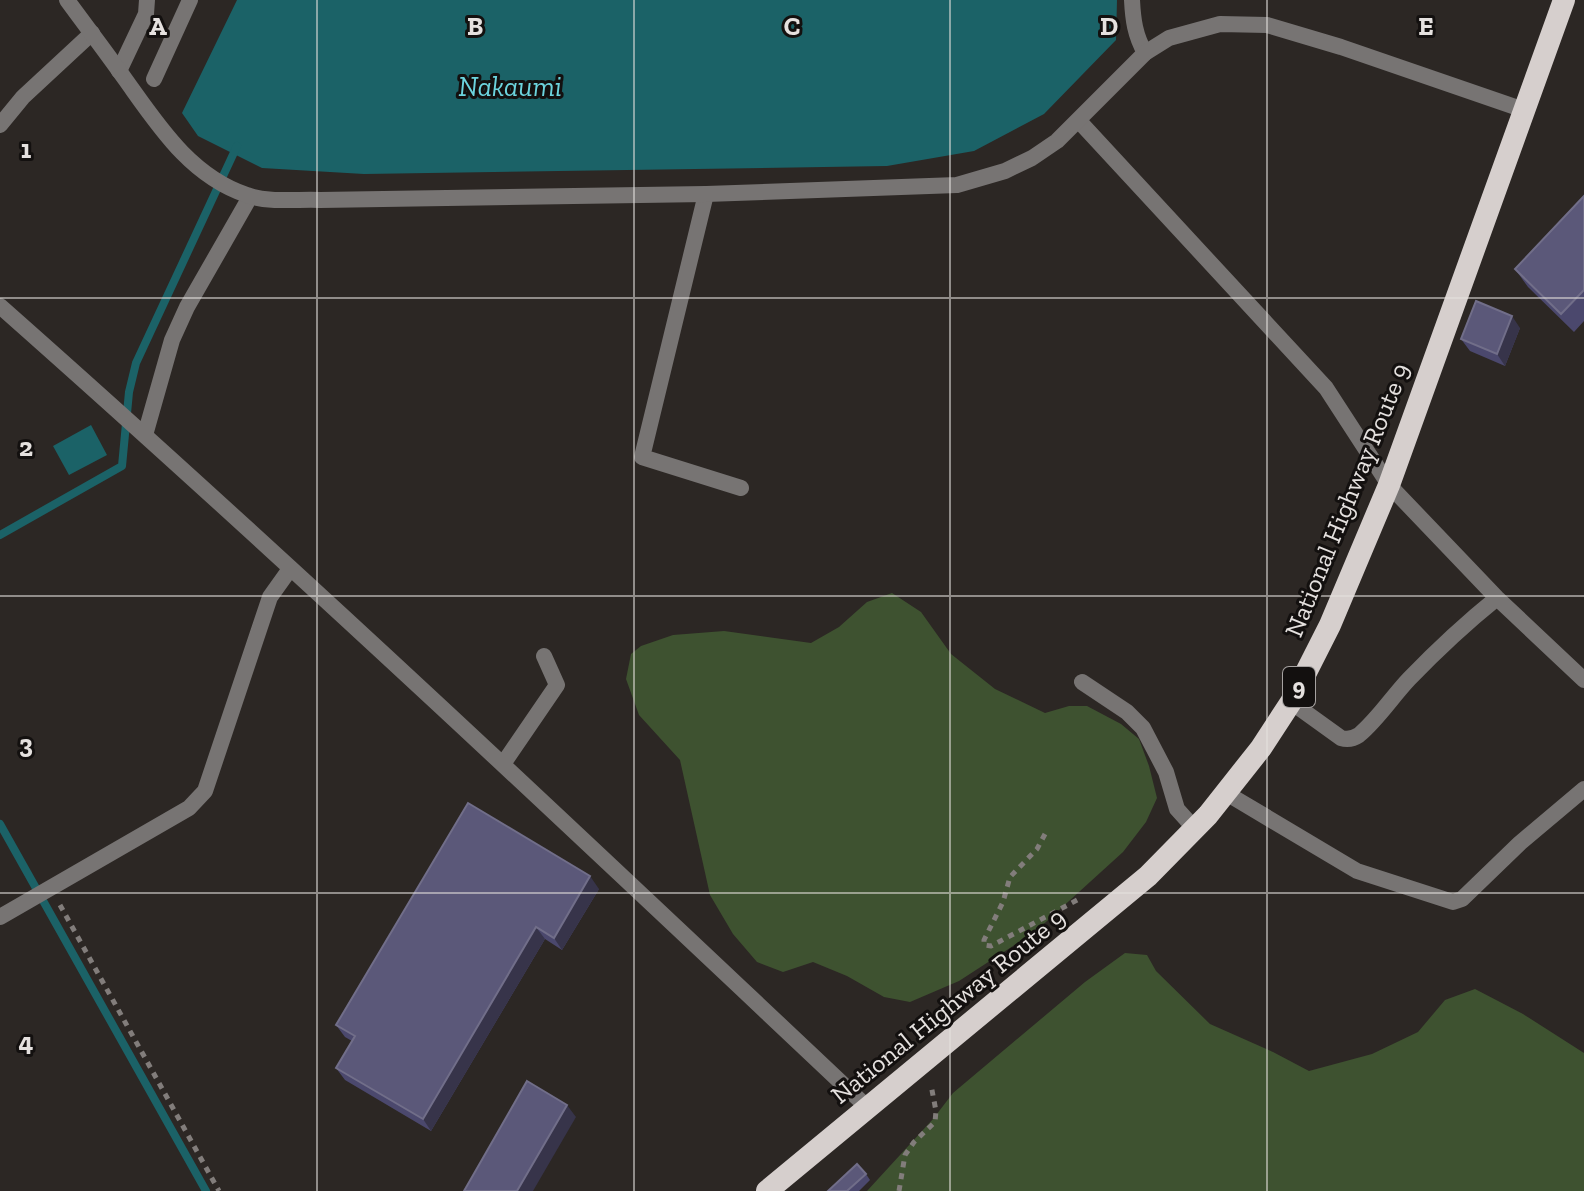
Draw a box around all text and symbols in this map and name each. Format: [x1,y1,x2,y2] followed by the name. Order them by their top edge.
[149,10,167,42] text: A
[467,10,483,42] text: B
[784,10,800,42] text: C
[1100,10,1118,42] text: D
[1418,10,1434,42] text: E
[458,70,562,103] water label: Nakaumi
[21,133,32,165] text: 1
[1277,358,1417,642] street label: National Highway Route 9
[19,431,33,463] text: 2
[1283,667,1315,707] road number: 9
[19,728,33,760] text: 3
[824,901,1072,1111] street label: National Highway Route 9
[19,1026,34,1058] text: 4

